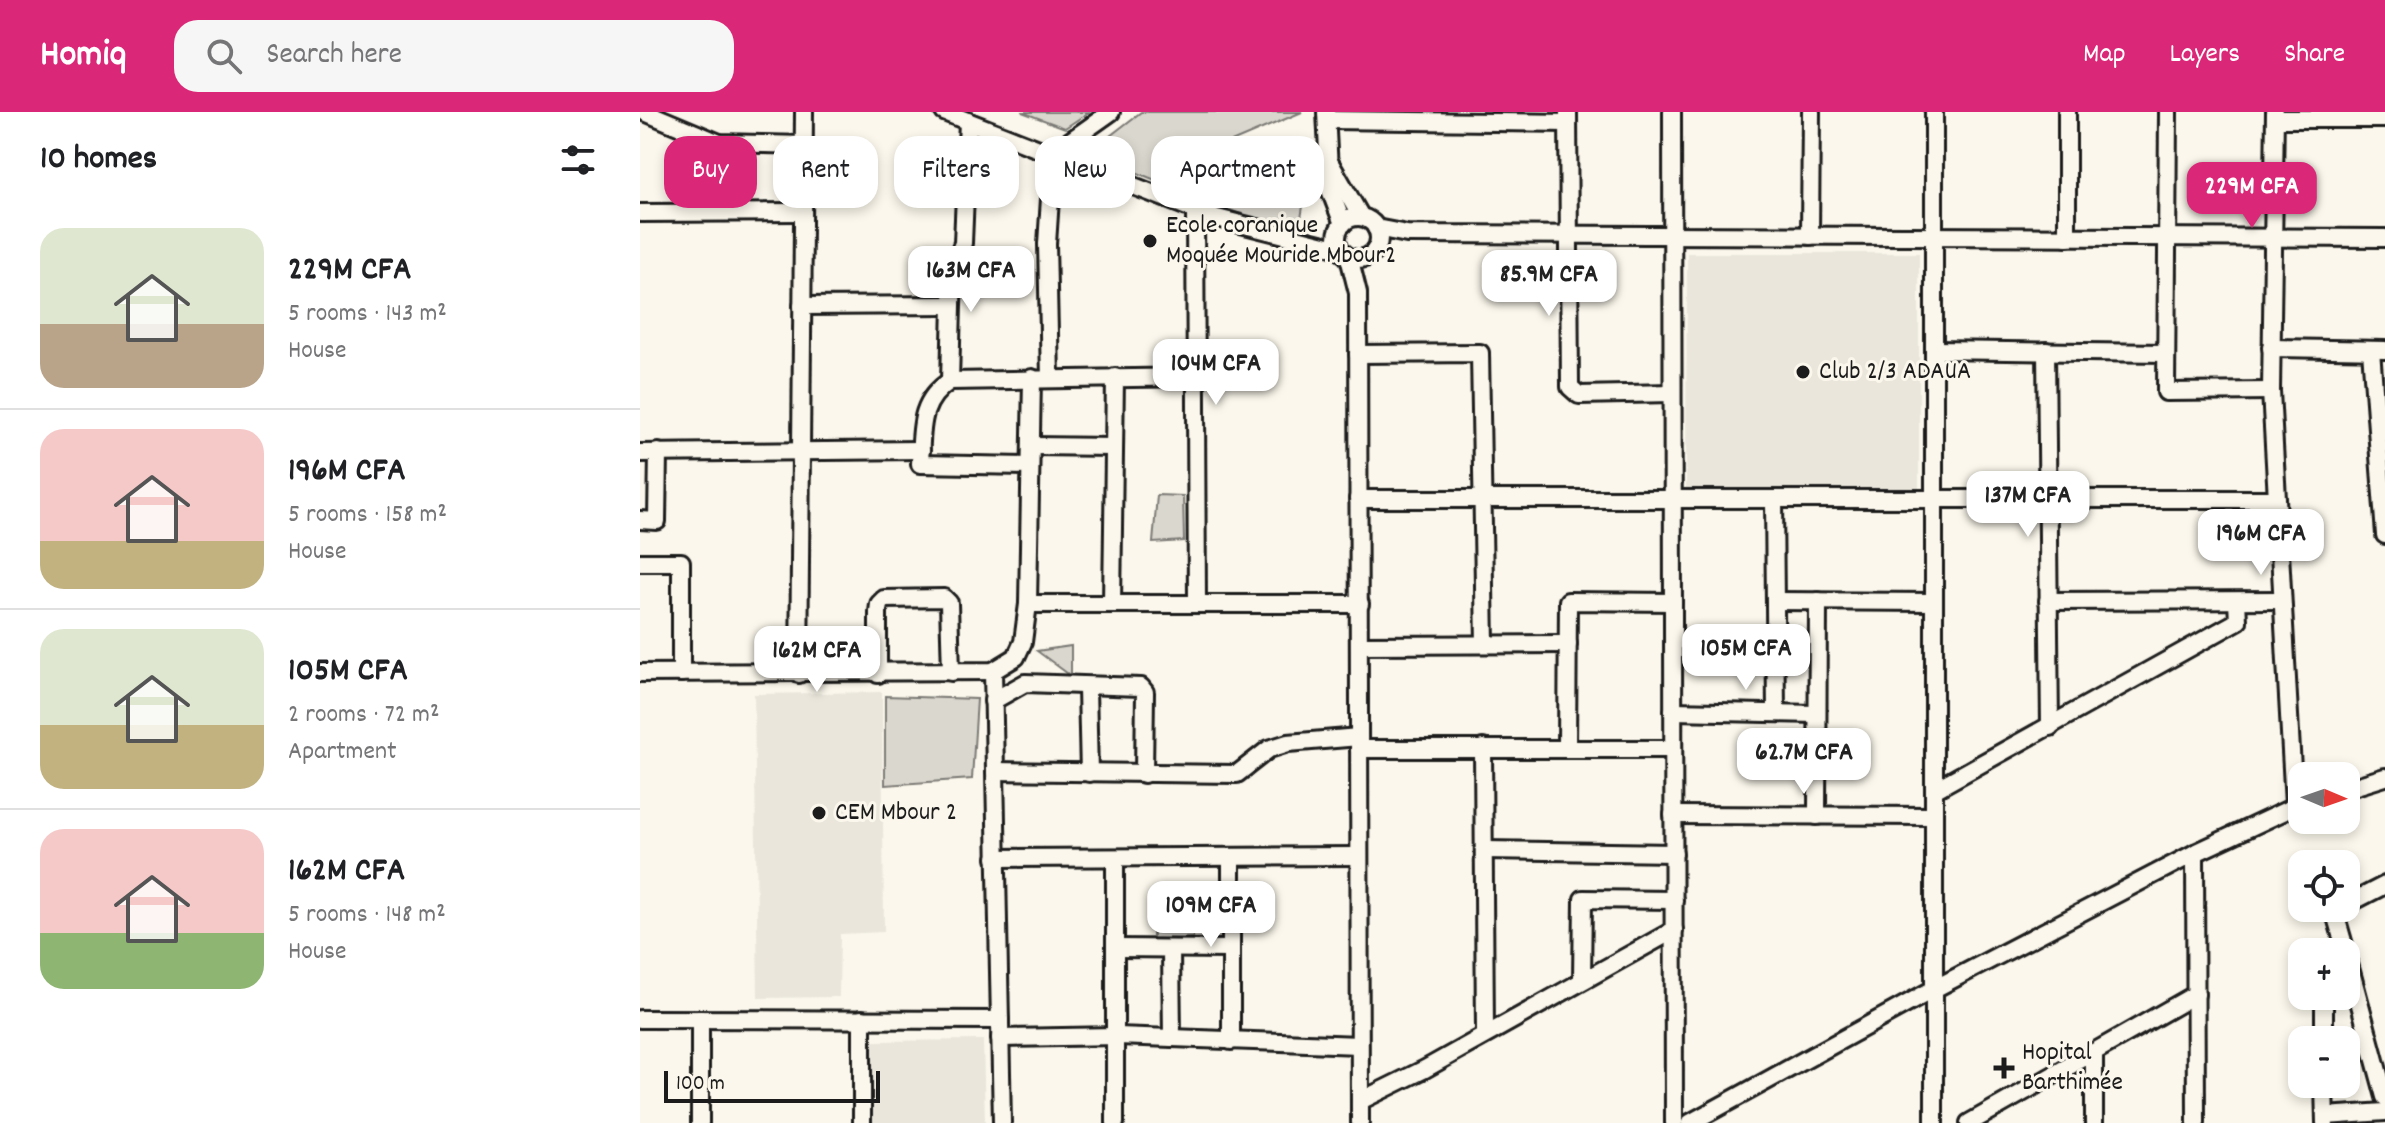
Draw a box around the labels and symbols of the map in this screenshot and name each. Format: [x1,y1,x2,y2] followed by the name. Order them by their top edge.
[2169,162,2335,230] pin: 229M CFA
[1166,208,1396,275] place label: Ecole coranique Moquée Mouride Mbour2
[1141,232,1159,250] marker: Ecole coranique Moquée Mouride Mbour2
[888,246,1054,314] pin: 163M CFA
[1457,250,1641,318] pin: 85.9M CFA
[1133,339,1299,407] pin: 104M CFA
[1819,354,1971,391] place label: Club 2/3 ADAUA
[1794,363,1812,381] marker: Club 2/3 ADAUA
[1945,471,2111,539] pin: 137M CFA
[2178,509,2344,577] pin: 196M CFA
[1663,624,1829,692] pin: 105M CFA
[734,626,900,694] pin: 162M CFA
[1712,728,1896,796] pin: 62.7M CFA
[2288,762,2360,834] north arrow
[835,795,957,832] place label: CEM Mbour 2
[810,804,828,822] marker: CEM Mbour 2
[1128,881,1294,949] pin: 109M CFA
[2022,1035,2123,1102] place label: Hopital Barthimée
[1993,1057,2015,1079] marker: Hopital Barthimée
[664,1067,880,1103] scale bar

